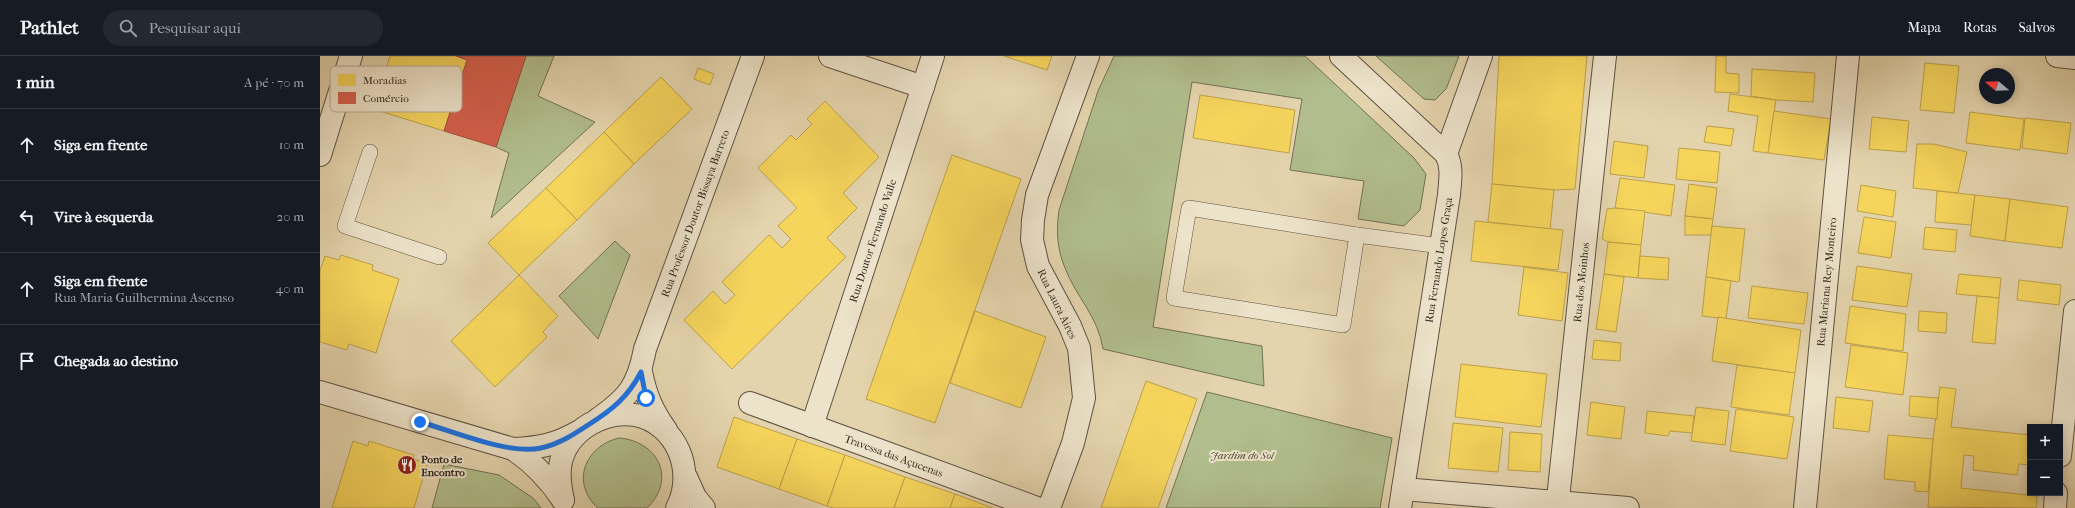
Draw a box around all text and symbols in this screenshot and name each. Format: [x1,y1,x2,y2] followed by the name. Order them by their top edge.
[103,10,383,46] search box
[20,17,79,39] text: Pathlet
[117,17,139,39] icon: search
[149,19,241,37] text: Pesquisar aqui
[1908,19,1941,36] text: Mapa
[1963,19,1997,36] text: Rotas
[2019,19,2055,36] text: Salvos
[330,66,462,112] legend
[1979,68,2015,104] north arrow
[16,72,55,92] text: 1 min
[363,74,407,87] text: Moradias
[244,75,304,90] text: A pé · 70 m
[363,92,409,105] text: Comércio
[658,127,732,299] street label: Rua Professor Doutor Bissaya Barreto
[16,134,38,156] icon: ahead
[54,136,147,154] text: Siga em frente
[279,137,304,152] text: 10 m
[846,177,899,304] street label: Rua Doutor Fernando Valle
[1423,195,1455,324] street label: Rua Fernando Lopes Graça
[16,206,38,228] icon: left
[54,208,153,226] text: Vire à esquerda
[277,209,304,224] text: 20 m
[1814,217,1839,347] street label: Rua Mariana Rey Monteiro
[1570,242,1592,323] street label: Rua dos Moinhos
[1034,267,1080,341] street label: Rua Laura Aires
[54,272,147,290] text: Siga em frente
[16,278,38,300] icon: ahead
[276,281,304,296] text: 40 m
[54,290,234,305] text: Rua Maria Guilhermina Ascenso
[16,350,38,372] icon: arrive
[54,352,178,370] text: Chegada ao destino
[637,389,655,407] route start
[411,413,429,431] route end
[2027,424,2063,496] map controls
[2027,424,2063,460] button: +
[843,432,945,480] street label: Travessa das Açucenas
[1210,449,1275,462] park label: Jardim do Sol
[421,453,465,479] place label: Ponto de Encontro
[396,454,418,476] restaurant icon: Ponto de Encontro
[2027,460,2063,496] button: −

